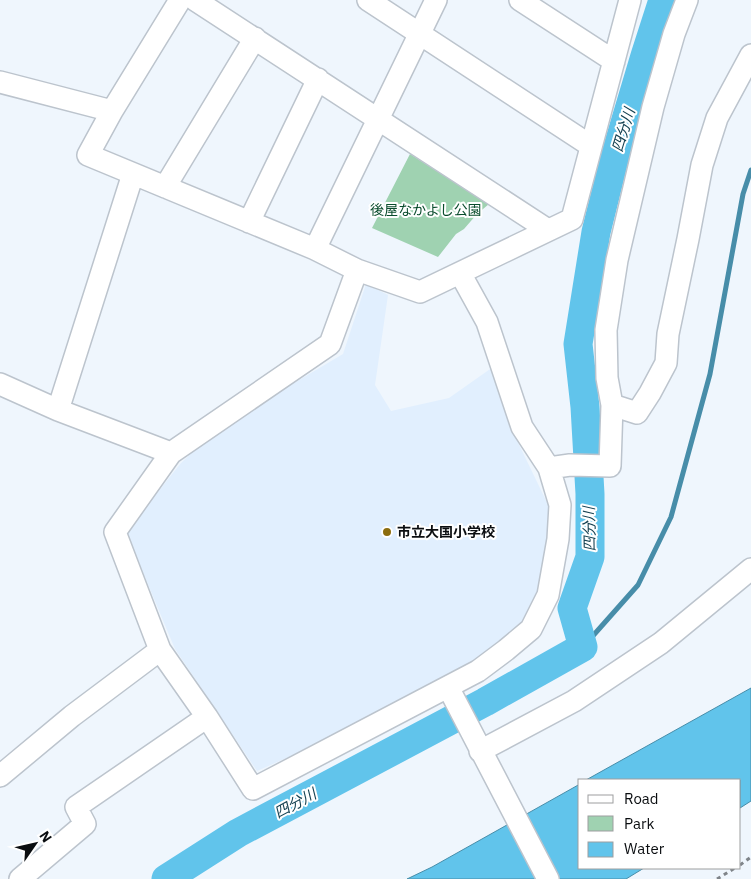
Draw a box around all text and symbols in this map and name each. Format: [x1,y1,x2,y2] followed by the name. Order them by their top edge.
[607,104,639,154] water label: 四分川
[370,201,482,219] park label: 後屋なかよし公園
[579,504,599,552] water label: 四分川
[397,523,495,541] place label: 市立大国小学校
[381,526,393,538] marker: 市立大国小学校
[578,779,741,869] legend
[271,783,321,822] water label: 四分川
[624,789,659,808] text: Road
[624,814,654,833] text: Park
[10,819,60,869] north arrow
[35,827,56,846] text: N
[624,839,665,858] text: Water

